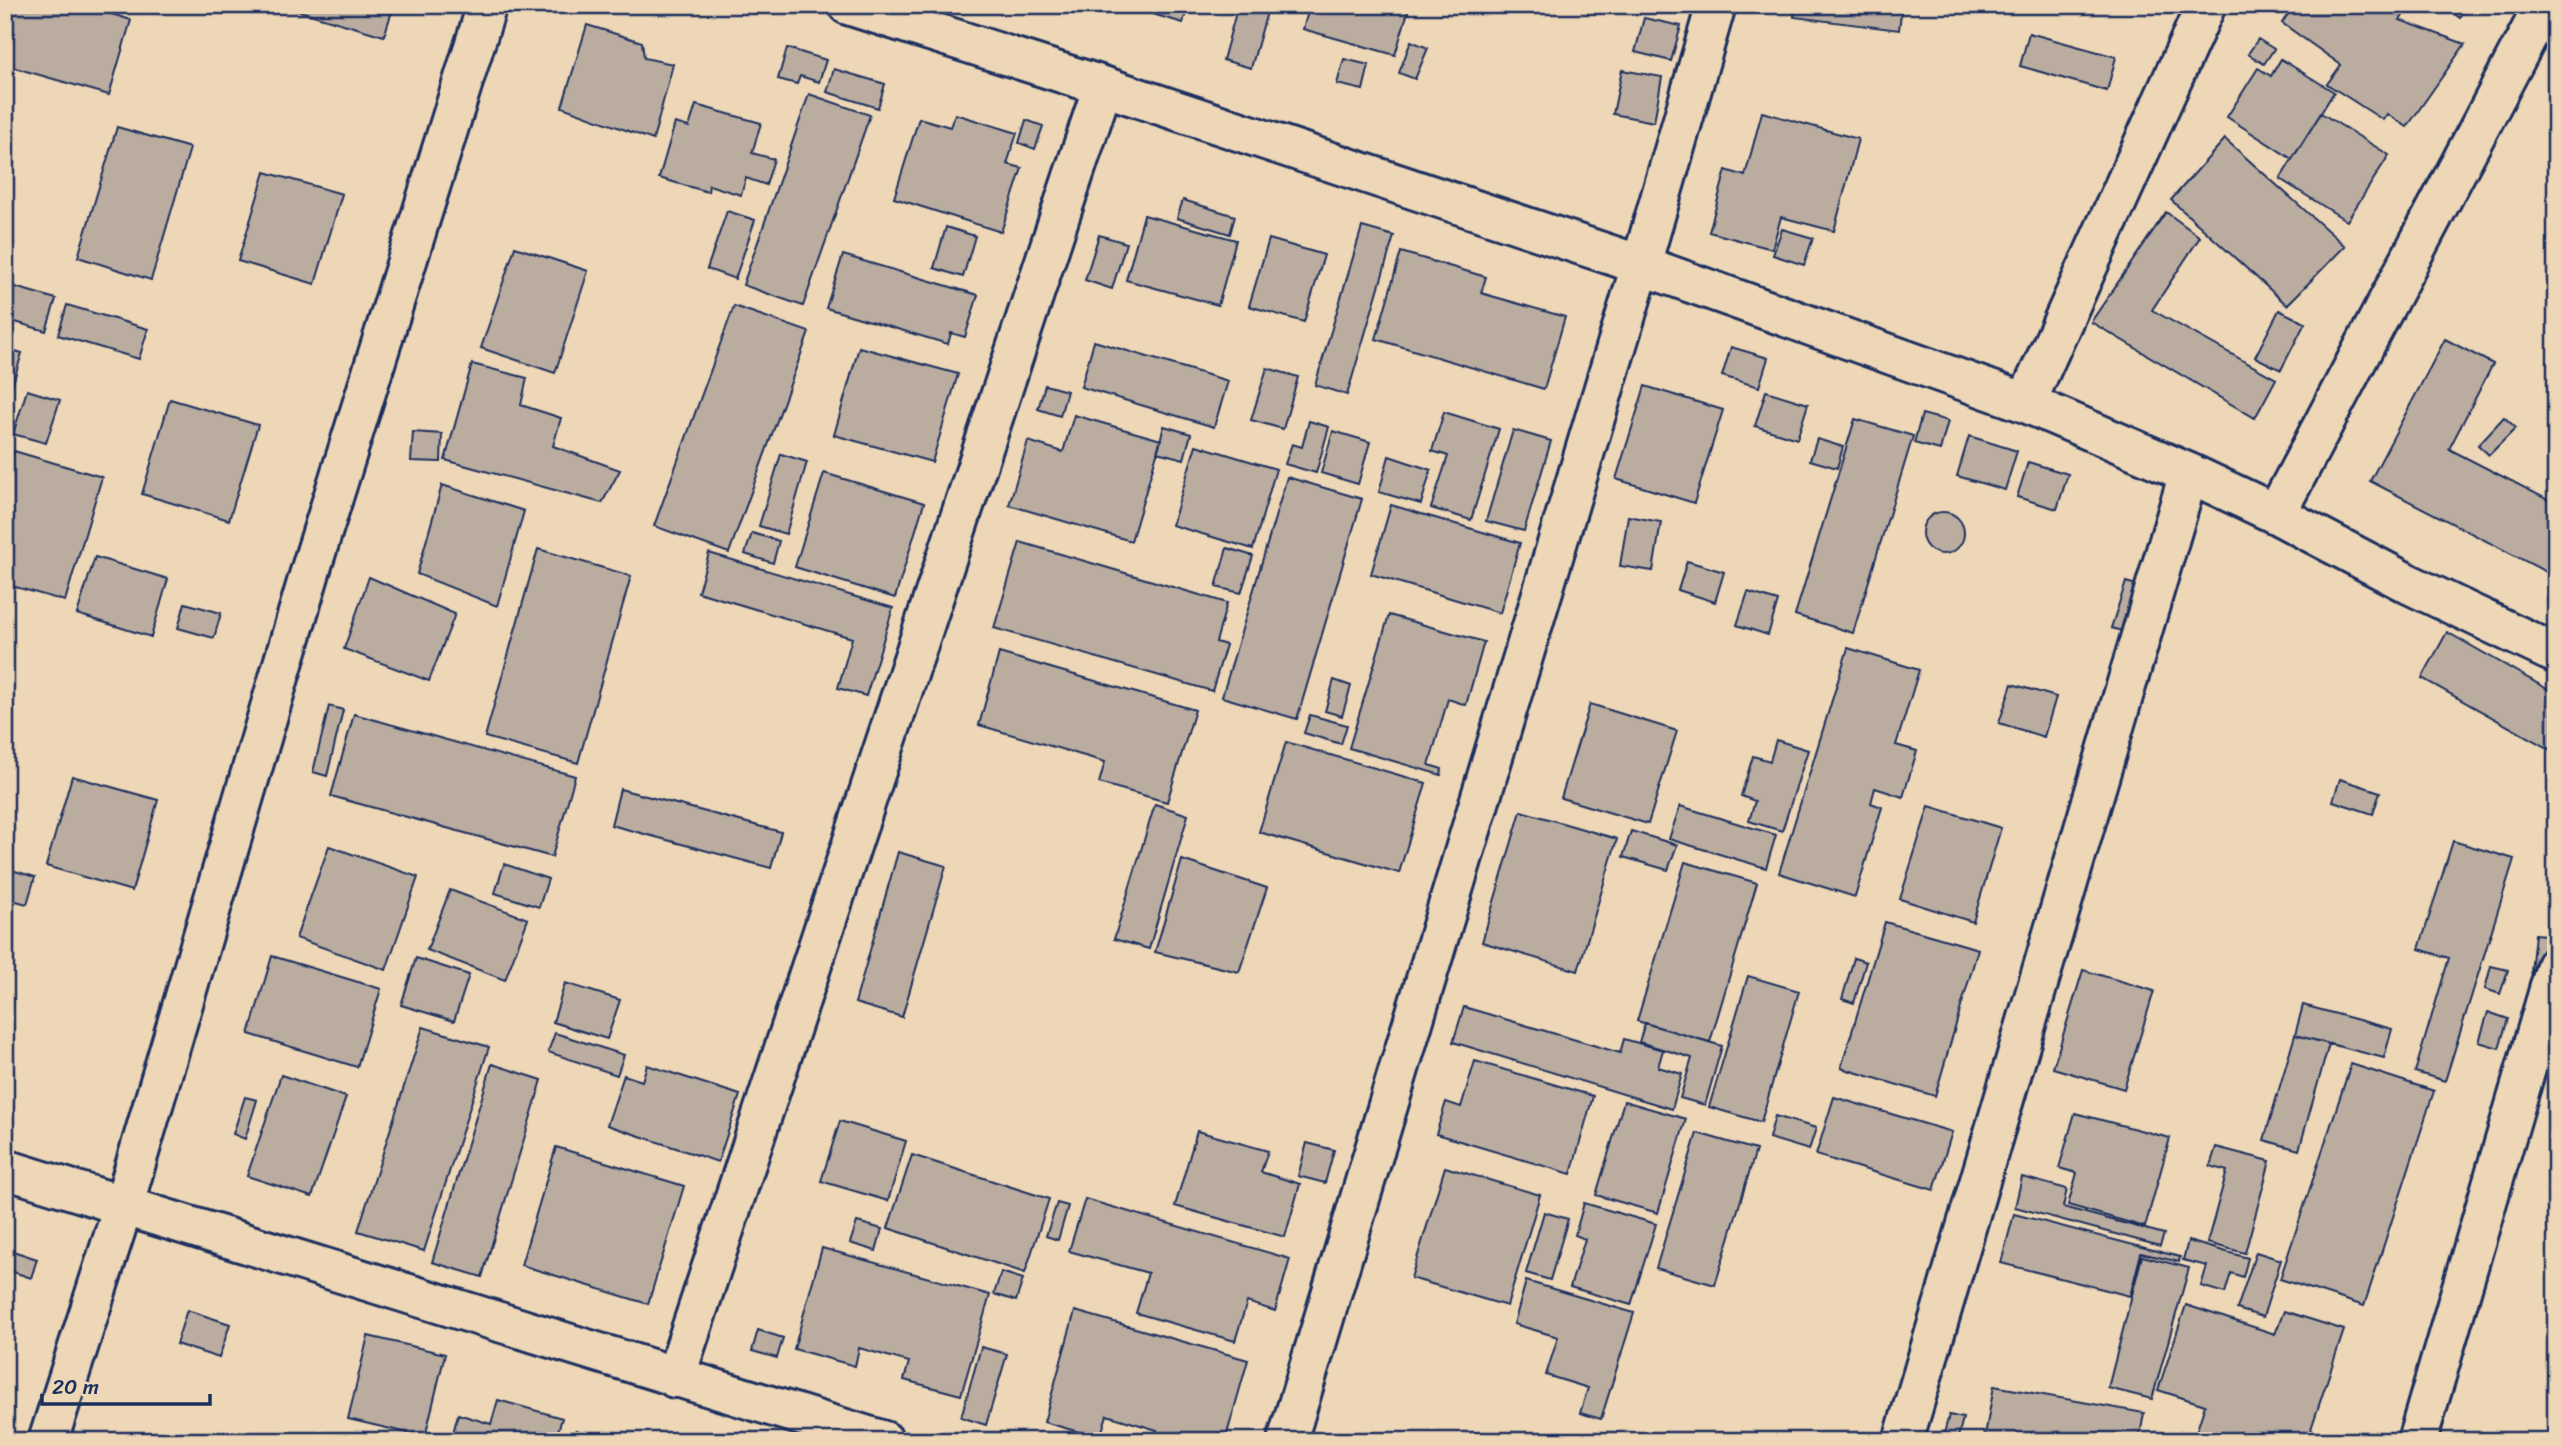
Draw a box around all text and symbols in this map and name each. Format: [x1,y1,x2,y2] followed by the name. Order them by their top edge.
[42,1362,210,1406] scale bar
[52,1368,99,1406] text: 20 m

